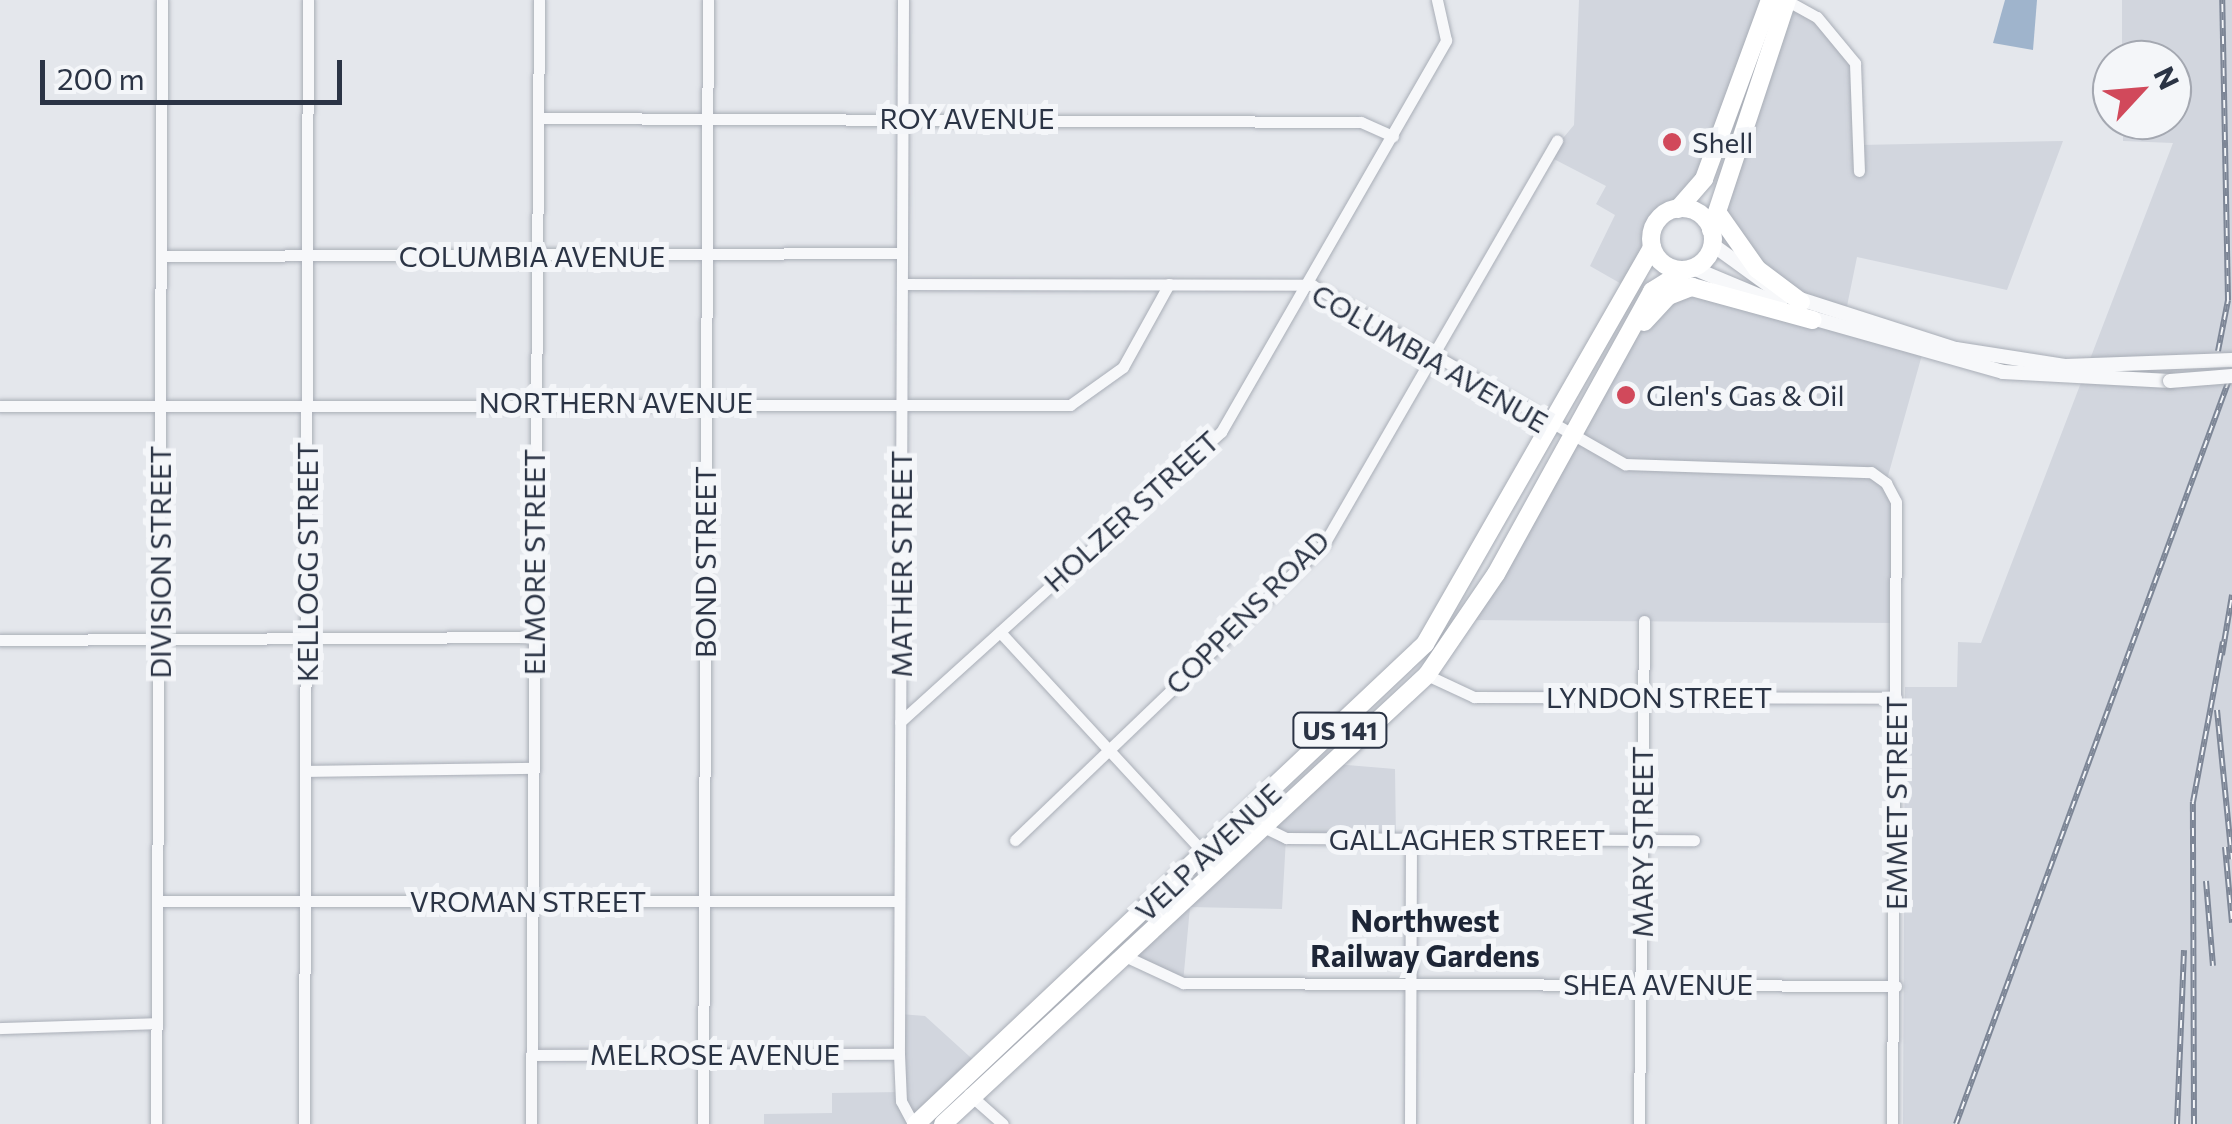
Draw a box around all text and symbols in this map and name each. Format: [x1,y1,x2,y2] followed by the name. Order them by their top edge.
[45,40,348,102] scale bar
[2092,40,2192,140] north arrow
[57,59,145,96] text: 200 m
[2147,61,2187,95] text: N
[879,101,1055,135] street label: ROY AVENUE
[1692,125,1753,159] place label: Shell
[1661,131,1683,153] marker: Shell
[399,239,665,273] street label: COLUMBIA AVENUE
[1306,277,1554,439] street label: COLUMBIA AVENUE
[1646,378,1845,412] place label: Glen's Gas & Oil
[1615,384,1637,406] marker: Glen's Gas & Oil
[479,385,753,419] street label: NORTHERN AVENUE
[1037,424,1225,598] street label: HOLZER STREET
[290,442,324,682] street label: KELLOGG STREET
[143,445,177,679] street label: DIVISION STREET
[517,449,551,675] street label: ELMORE STREET
[884,450,918,678] street label: MATHER STREET
[688,466,722,658] street label: BOND STREET
[1158,523,1336,701] street label: COPPENS ROAD
[1546,680,1772,714] street label: LYNDON STREET
[1879,696,1913,910] street label: EMMET STREET
[1290,710,1390,750] road number: US 141
[1625,746,1659,938] street label: MARY STREET
[1128,776,1288,928] street label: VELP AVENUE
[1329,822,1605,856] street label: GALLAGHER STREET
[410,884,646,918] street label: VROMAN STREET
[1310,902,1540,972] district label: Northwest Railway Gardens
[1563,967,1753,1001] street label: SHEA AVENUE
[590,1037,840,1071] street label: MELROSE AVENUE

